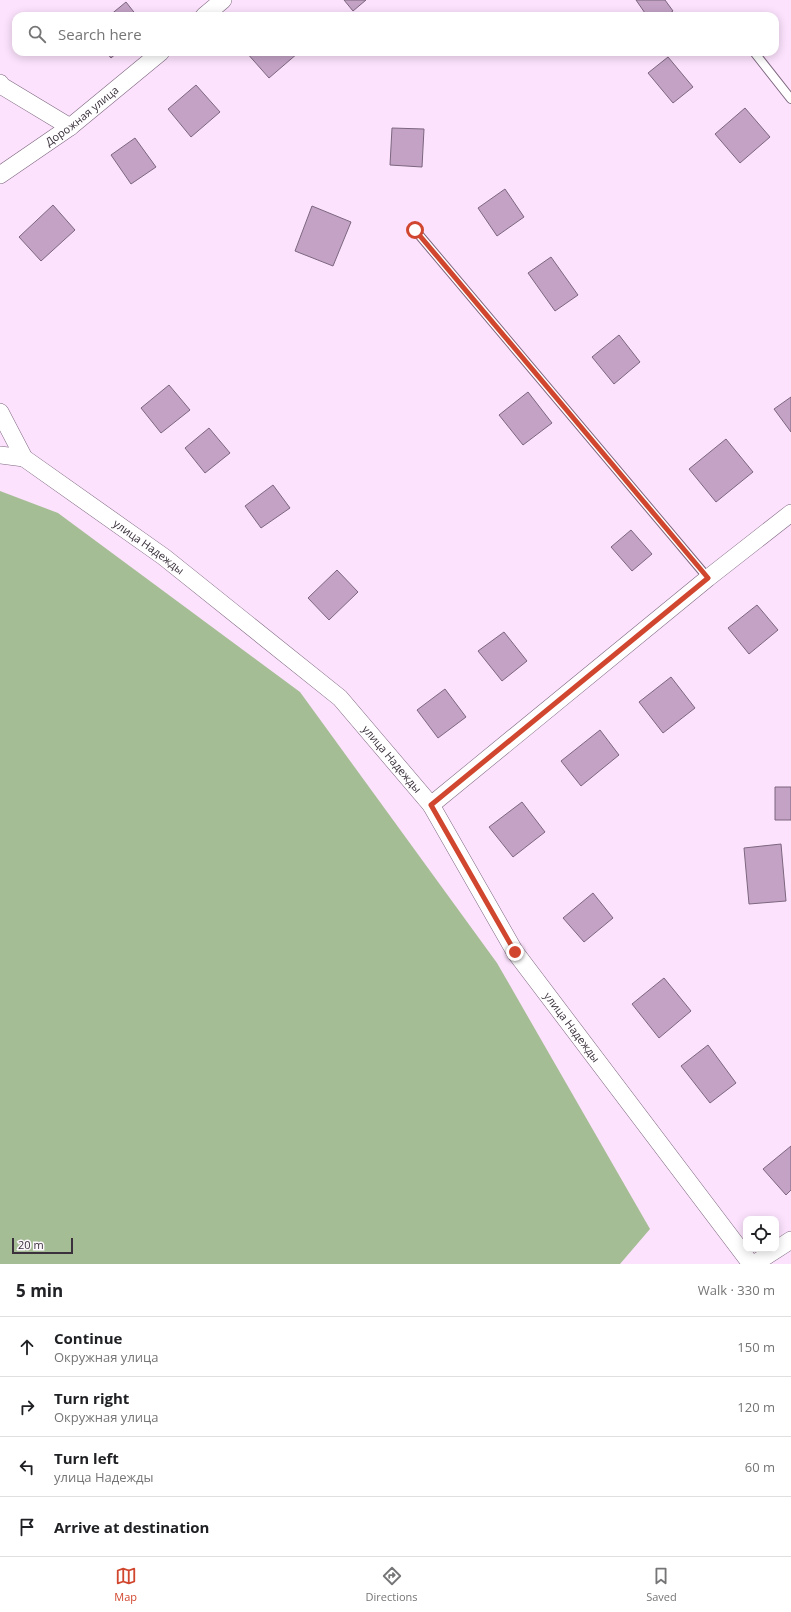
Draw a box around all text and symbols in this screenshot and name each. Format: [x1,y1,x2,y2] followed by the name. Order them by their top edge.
[12,12,779,56] search box
[26,23,48,45] icon: search
[58,24,142,44] text: Search here
[42,82,121,149] street label: Дорожная улица
[406,221,424,239] route start
[111,516,188,577] street label: улица Надежды
[359,722,425,796] street label: улица Надежды
[506,943,524,961] route end
[541,989,604,1065] street label: улица Надежды
[743,1216,779,1252] map controls
[743,1216,779,1252] button: locate
[12,1236,73,1255] scale bar
[18,1237,44,1252] text: 20 m
[16,1279,63,1302] text: 5 min
[698,1281,775,1299] text: Walk · 330 m
[54,1328,122,1348] text: Continue
[16,1336,38,1358] icon: ahead
[737,1338,775,1356] text: 150 m
[54,1348,158,1366] text: Окружная улица
[54,1388,129,1408] text: Turn right
[16,1396,38,1418] icon: right
[737,1398,775,1416] text: 120 m
[54,1408,158,1426] text: Окружная улица
[54,1448,119,1468] text: Turn left
[16,1456,38,1478] icon: left
[745,1458,775,1476] text: 60 m
[54,1468,154,1486] text: улица Надежды
[16,1516,38,1538] icon: arrive
[54,1517,209,1537] text: Arrive at destination
[114,1565,137,1604] tab: Map
[366,1565,418,1604] tab: Directions
[646,1565,677,1604] tab: Saved

